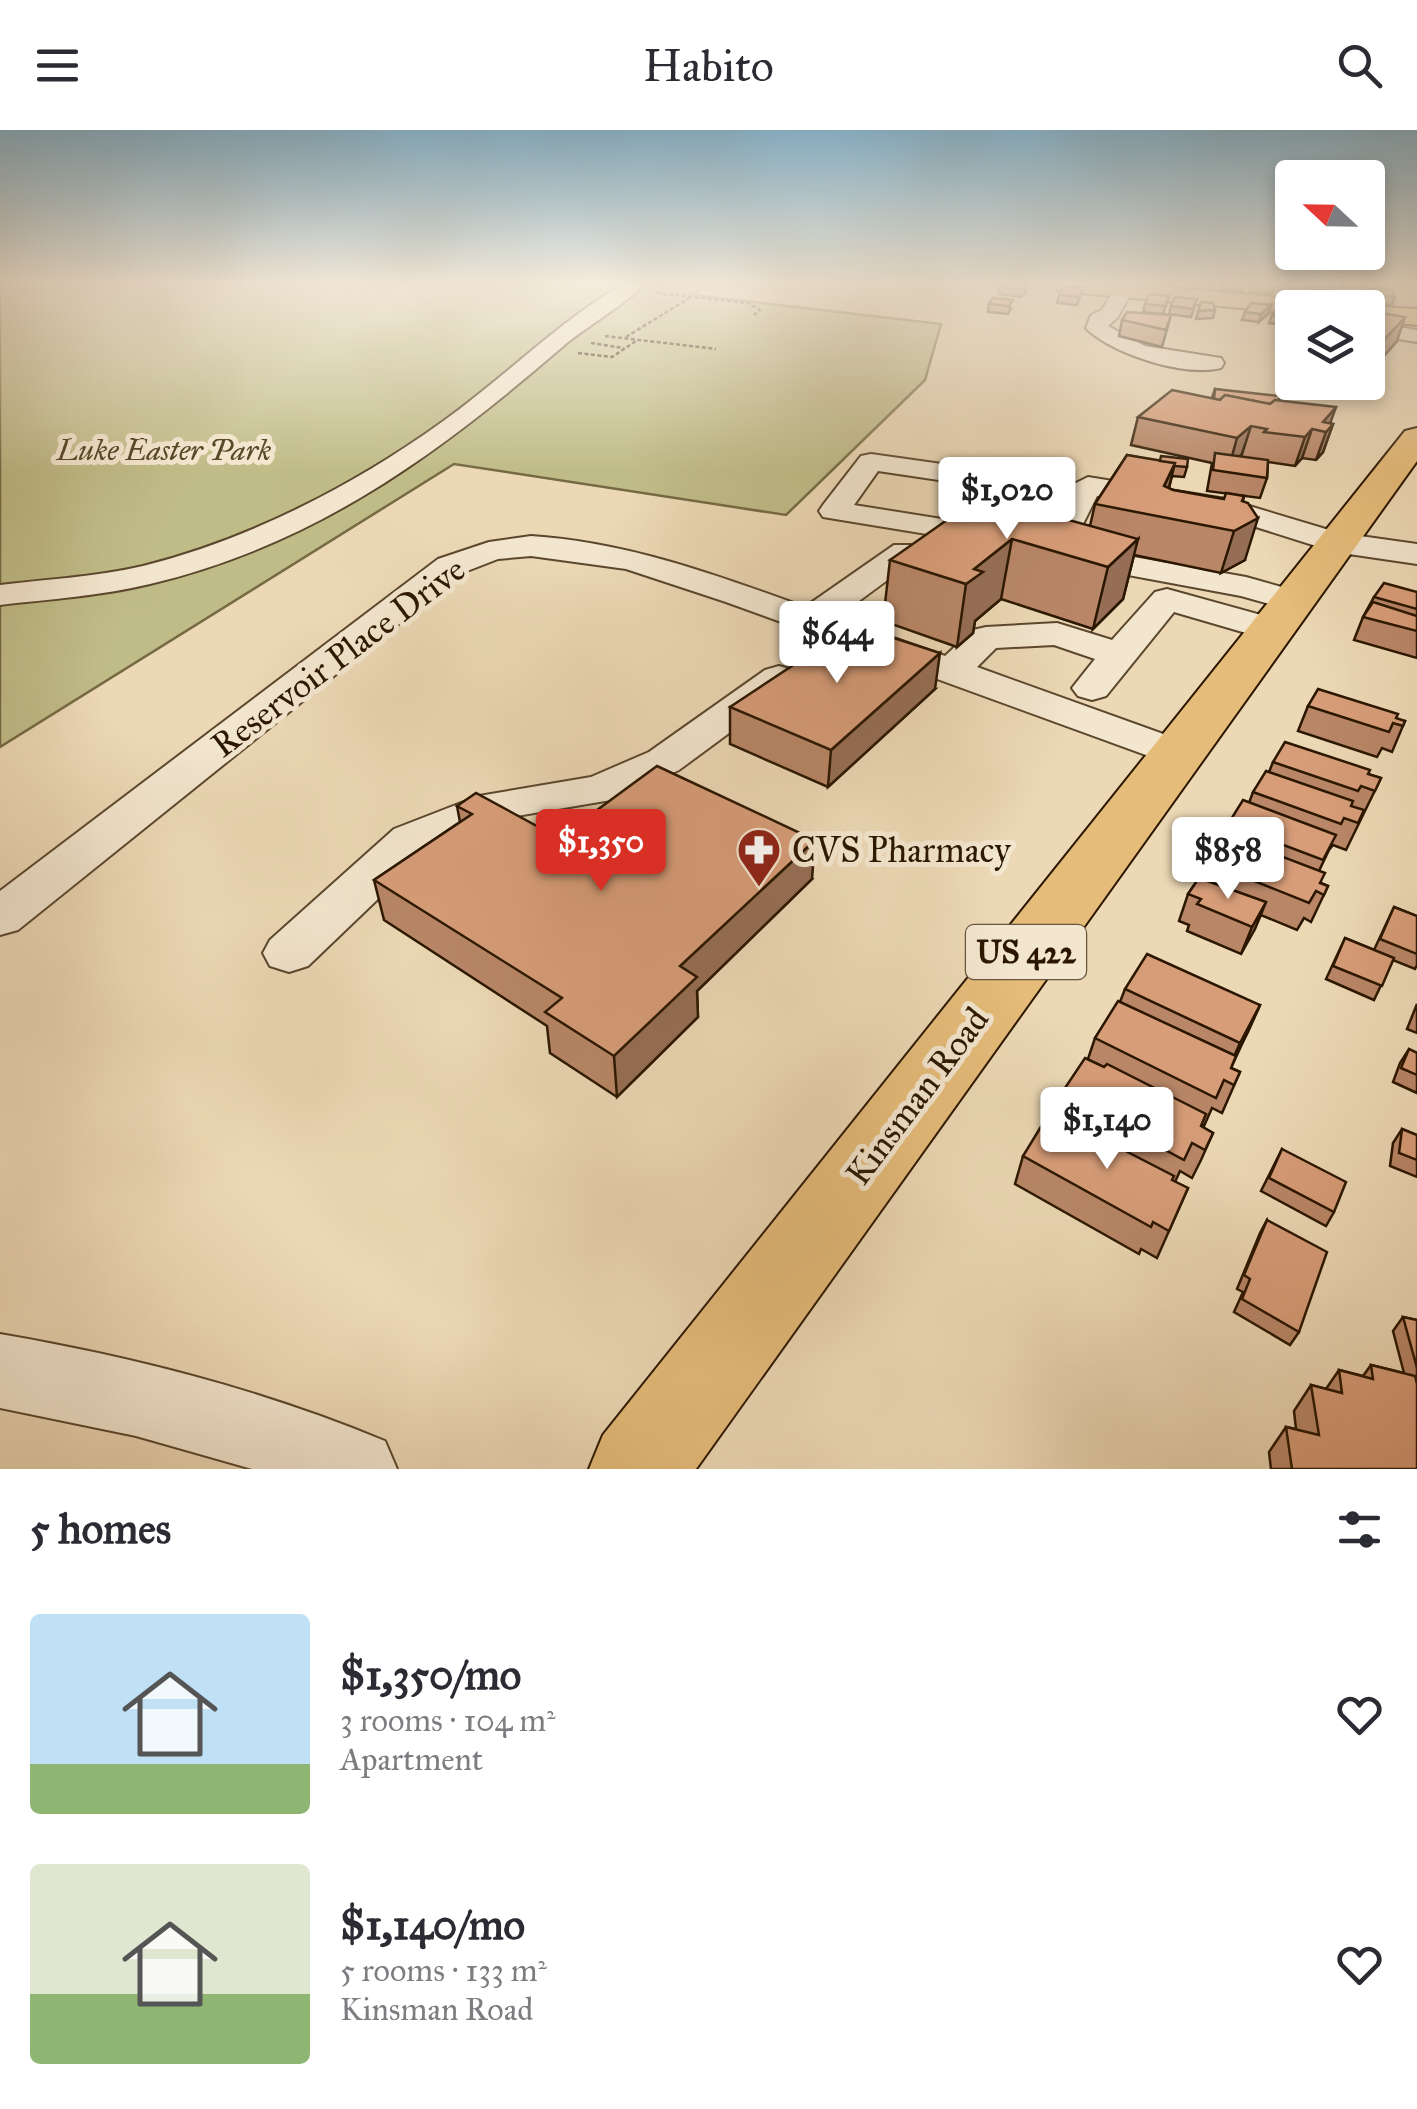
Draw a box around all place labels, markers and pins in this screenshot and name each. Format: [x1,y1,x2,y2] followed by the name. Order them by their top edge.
[926,457,1088,542] pin: $1,020
[778,601,896,686] pin: $644
[520,809,682,894] pin: $1,350
[1169,817,1287,902] pin: $858
[736,827,782,888] pharmacy icon: CVS Pharmacy
[792,829,1011,872] place label: CVS Pharmacy
[1026,1087,1188,1172] pin: $1,140

